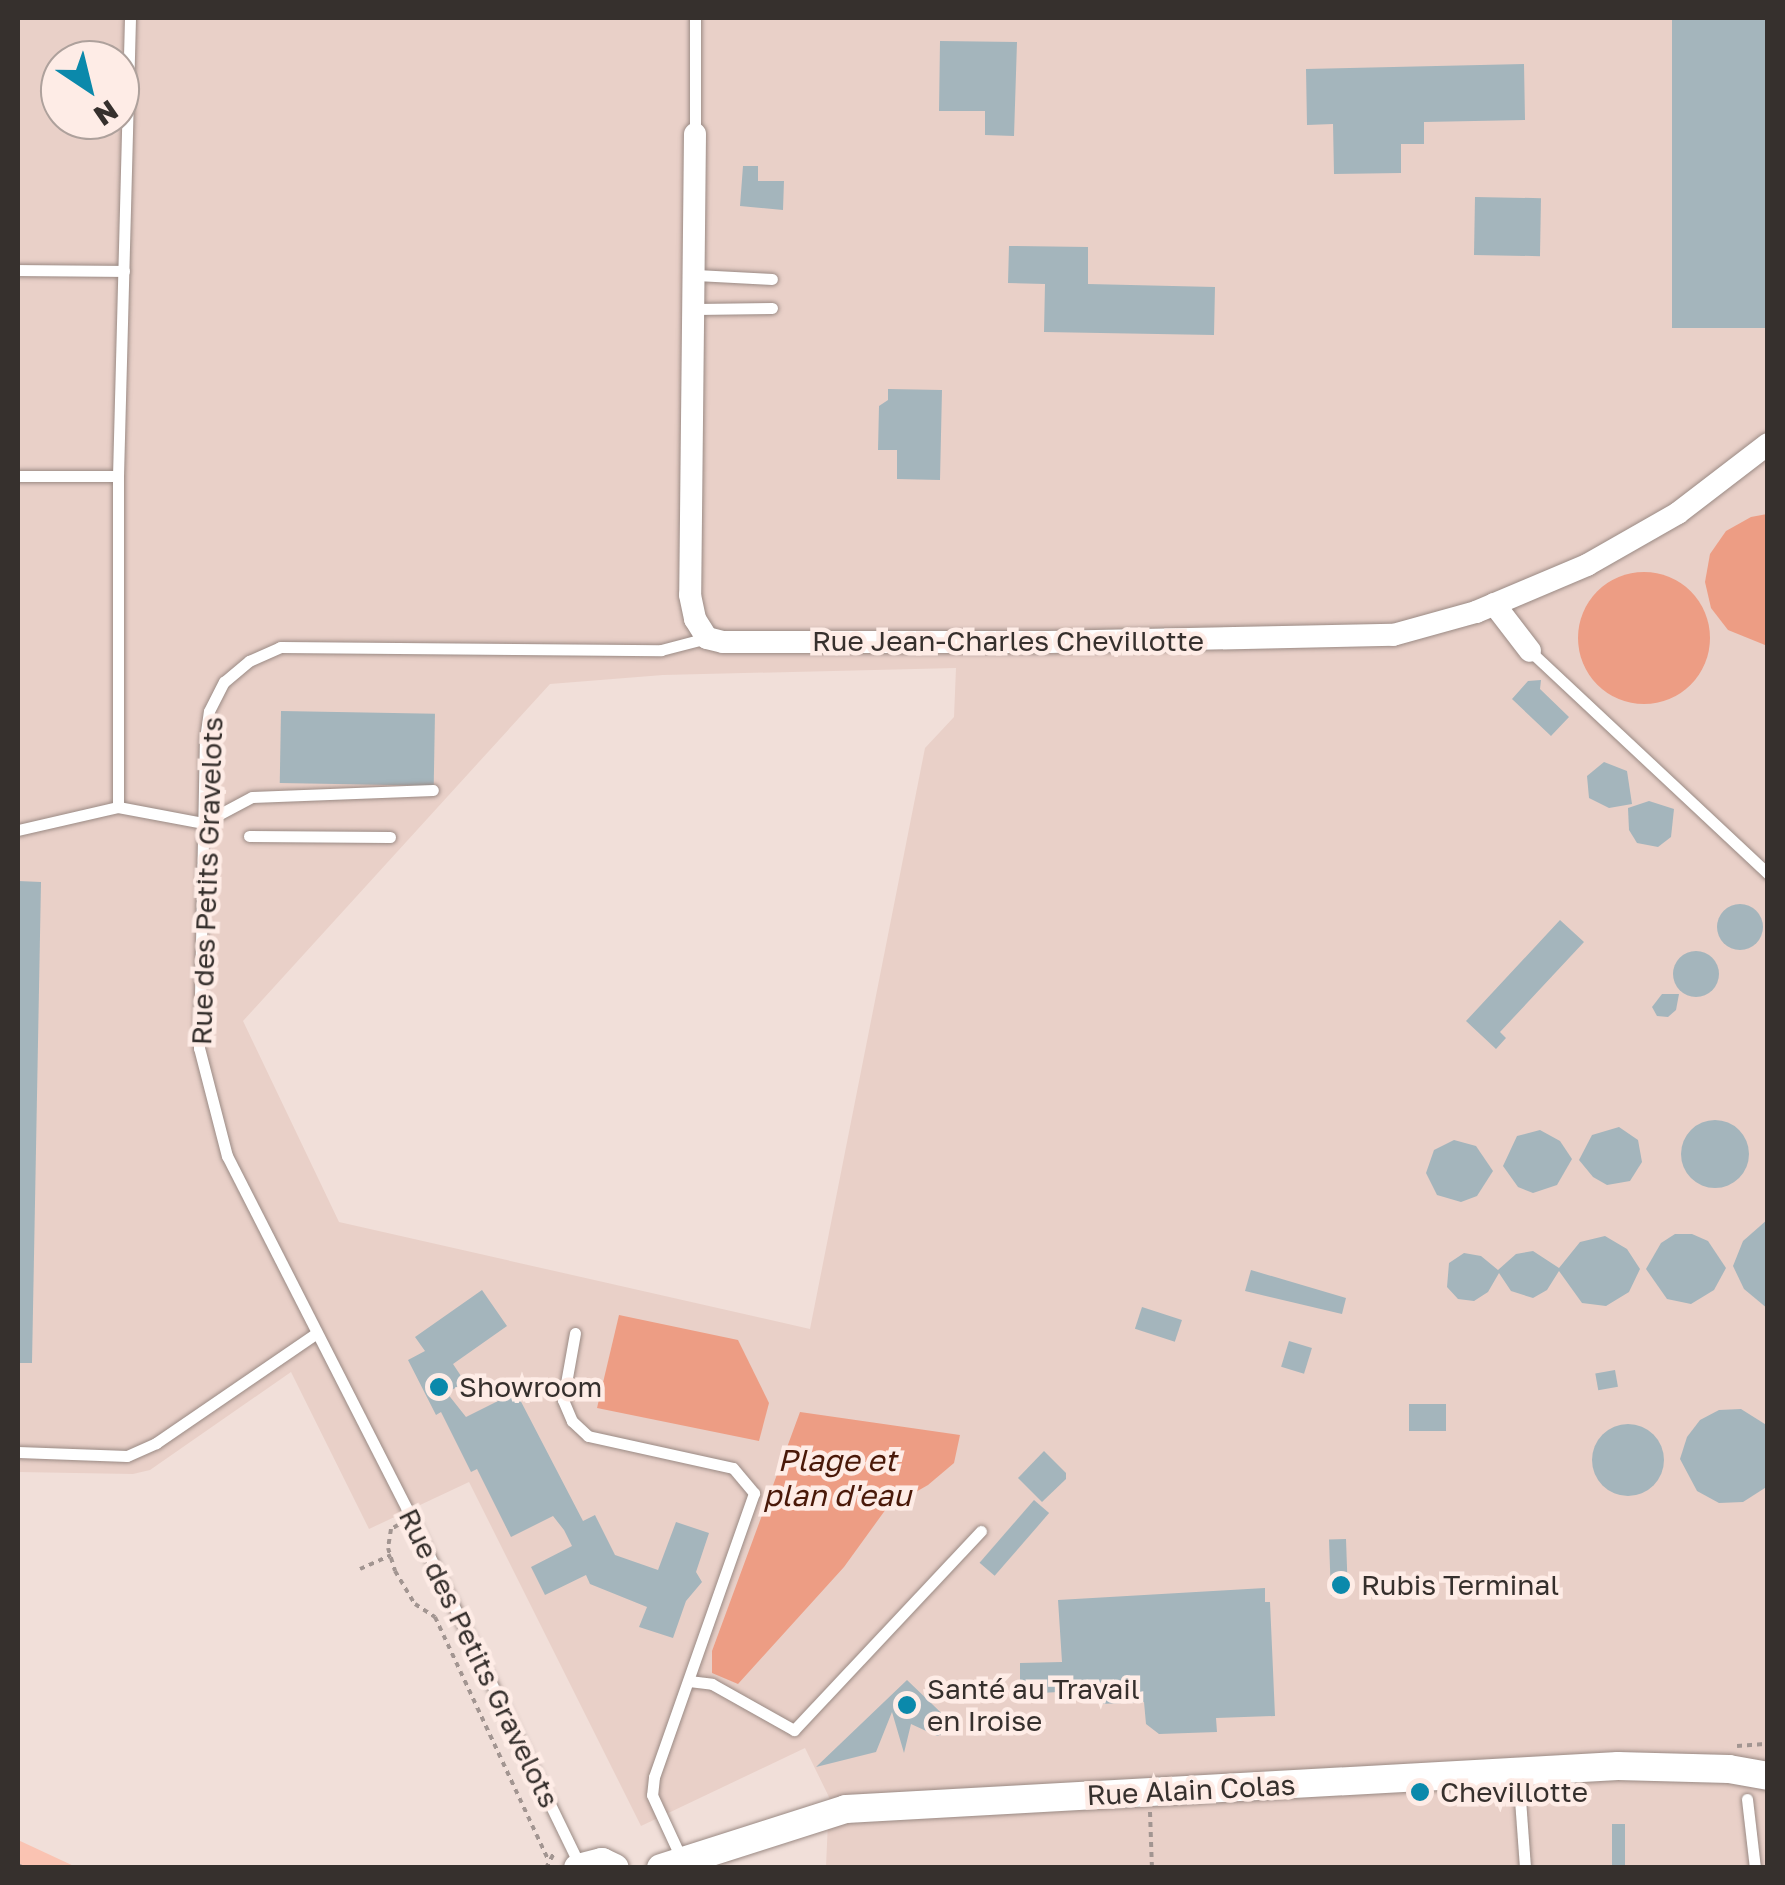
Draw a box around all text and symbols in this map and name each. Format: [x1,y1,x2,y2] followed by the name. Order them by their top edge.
[40,40,140,140] north arrow
[88,94,125,133] text: N
[812,624,1204,658] street label: Rue Jean-Charles Chevillotte
[184,716,230,1046] street label: Rue des Petits Gravelots
[459,1370,602,1404] place label: Showroom
[428,1376,450,1398] marker: Showroom
[763,1442,911,1512] water label: Plage et plan d'eau
[392,1503,566,1813] street label: Rue des Petits Gravelots
[1361,1568,1559,1602] place label: Rubis Terminal
[1330,1574,1352,1596] marker: Rubis Terminal
[927,1672,1140,1738] place label: Santé au Travail en Iroise
[896,1694,918,1716] marker: Santé au Travail en Iroise
[1086,1768,1296,1812] street label: Rue Alain Colas
[1440,1775,1588,1809] place label: Chevillotte
[1409,1781,1431,1803] marker: Chevillotte

